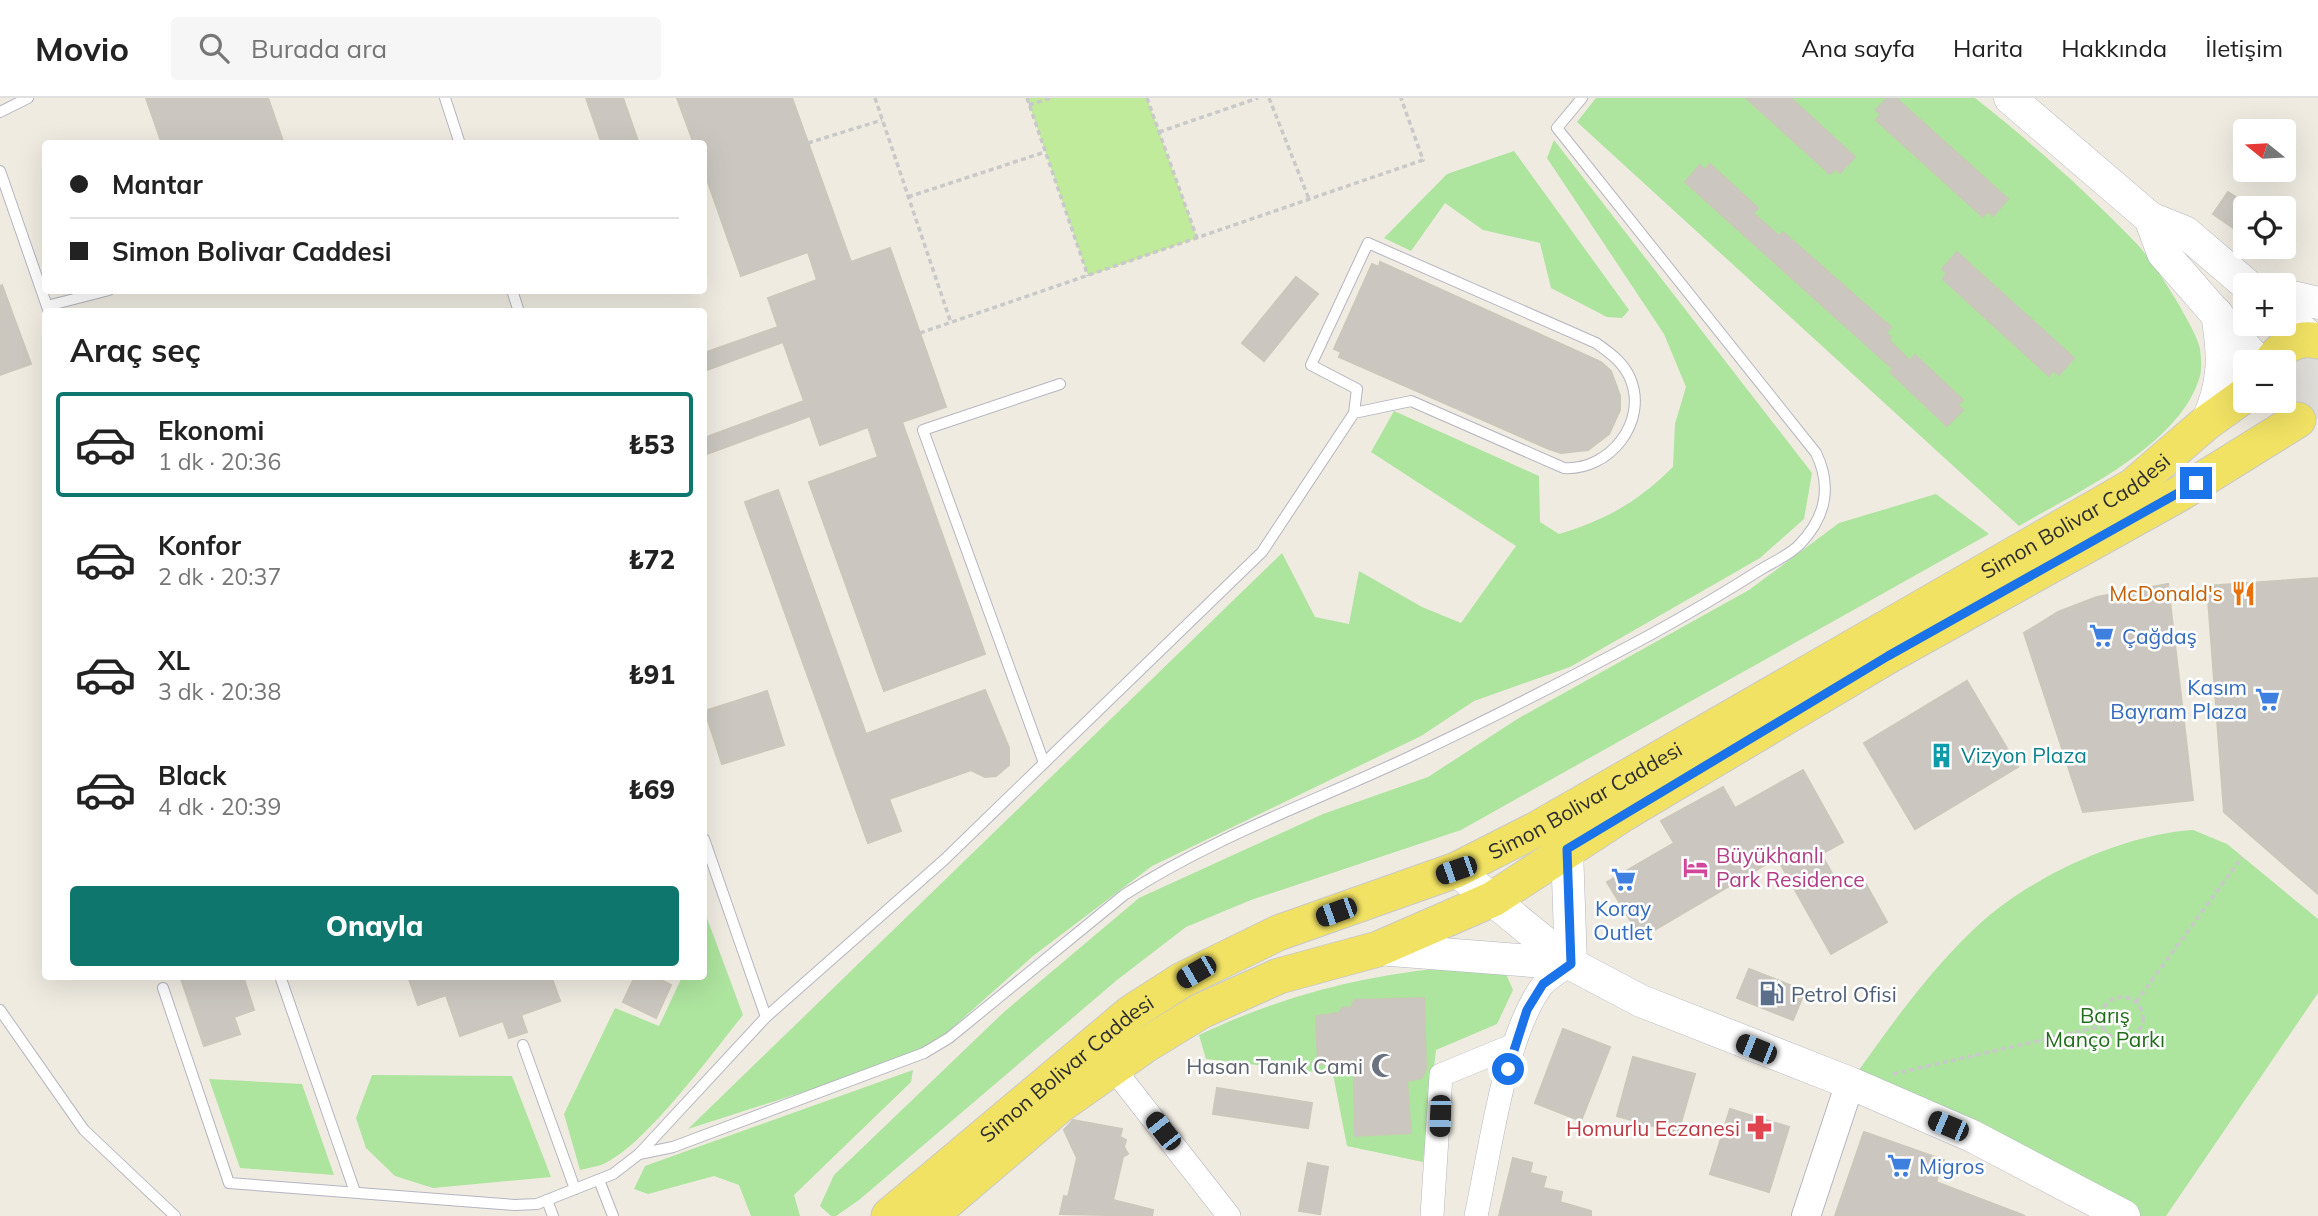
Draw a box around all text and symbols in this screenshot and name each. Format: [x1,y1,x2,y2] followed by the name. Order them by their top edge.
[171,17,661,80] search box
[35,28,129,69] text: Movio
[195,29,233,67] icon: search
[251,32,387,65] text: Burada ara
[1801,33,1915,63] text: Ana sayfa
[1953,33,2023,63] text: Harita
[2061,33,2167,63] text: Hakkında
[2205,33,2283,63] text: İletişim
[2233,119,2296,182] north arrow
[2233,119,2296,413] map controls
[112,168,203,201] text: Mantar
[2233,196,2296,259] button: locate
[112,235,392,268] text: Simon Bolivar Caddesi
[2233,273,2296,336] button: +
[70,330,201,370] text: Araç seç
[2233,350,2296,413] button: −
[74,413,137,476] icon: car
[158,414,264,447] text: Ekonomi
[628,428,675,461] text: ₺53
[158,447,281,476] text: 1 dk · 20:36
[1976,447,2175,584] street label: Simon Bolivar Caddesi
[2180,467,2212,499] route end
[74,528,137,591] icon: car
[158,529,241,562] text: Konfor
[628,543,675,576] text: ₺72
[158,562,281,591] text: 2 dk · 20:37
[2229,579,2257,607] restaurant icon: McDonald's
[2109,580,2223,606] place label: McDonald's
[2088,622,2116,650] supermarket icon: Çağdaş
[2122,623,2197,649] place label: Çağdaş
[74,643,137,706] icon: car
[158,644,190,677] text: XL
[628,658,675,691] text: ₺91
[2110,674,2247,724] place label: Kasım Bayram Plaza
[158,677,281,706] text: 3 dk · 20:38
[2253,685,2281,713] supermarket icon: Kasım Bayram Plaza
[1484,735,1686,865] street label: Simon Bolivar Caddesi
[1927,741,1955,769] building icon: Vizyon Plaza
[1961,742,2087,768] place label: Vizyon Plaza
[74,758,137,821] icon: car
[158,759,226,792] text: Black
[628,773,675,806] text: ₺69
[158,792,281,821] text: 4 dk · 20:39
[1716,842,1865,892] place label: Büyükhanlı Park Residence
[1433,853,1480,887] car
[1682,853,1710,881] hotel icon: Büyükhanlı Park Residence
[1609,865,1637,893] supermarket icon: Koray Outlet
[70,886,679,966] button: Onayla
[1313,895,1360,929] car
[1593,895,1653,945] place label: Koray Outlet
[1173,952,1220,992] car
[1757,980,1785,1008] fuel station icon: Petrol Ofisi
[1791,981,1897,1007] place label: Petrol Ofisi
[974,989,1158,1148] street label: Simon Bolivar Caddesi
[2045,1002,2165,1052] park label: Barış Manço Parkı
[1733,1031,1780,1067] car
[1369,1052,1397,1080] mosque icon: Hasan Tanık Cami
[1186,1053,1363,1079] place label: Hasan Tanık Cami
[1492,1053,1524,1085] route start
[1429,1095,1452,1137] car
[1142,1108,1185,1154] car
[1925,1108,1972,1144] car
[1746,1114,1774,1142] pharmacy icon: Homurlu Eczanesi
[1566,1115,1740,1141] place label: Homurlu Eczanesi
[1885,1152,1913,1180] supermarket icon: Migros
[1919,1153,1985,1179] place label: Migros

